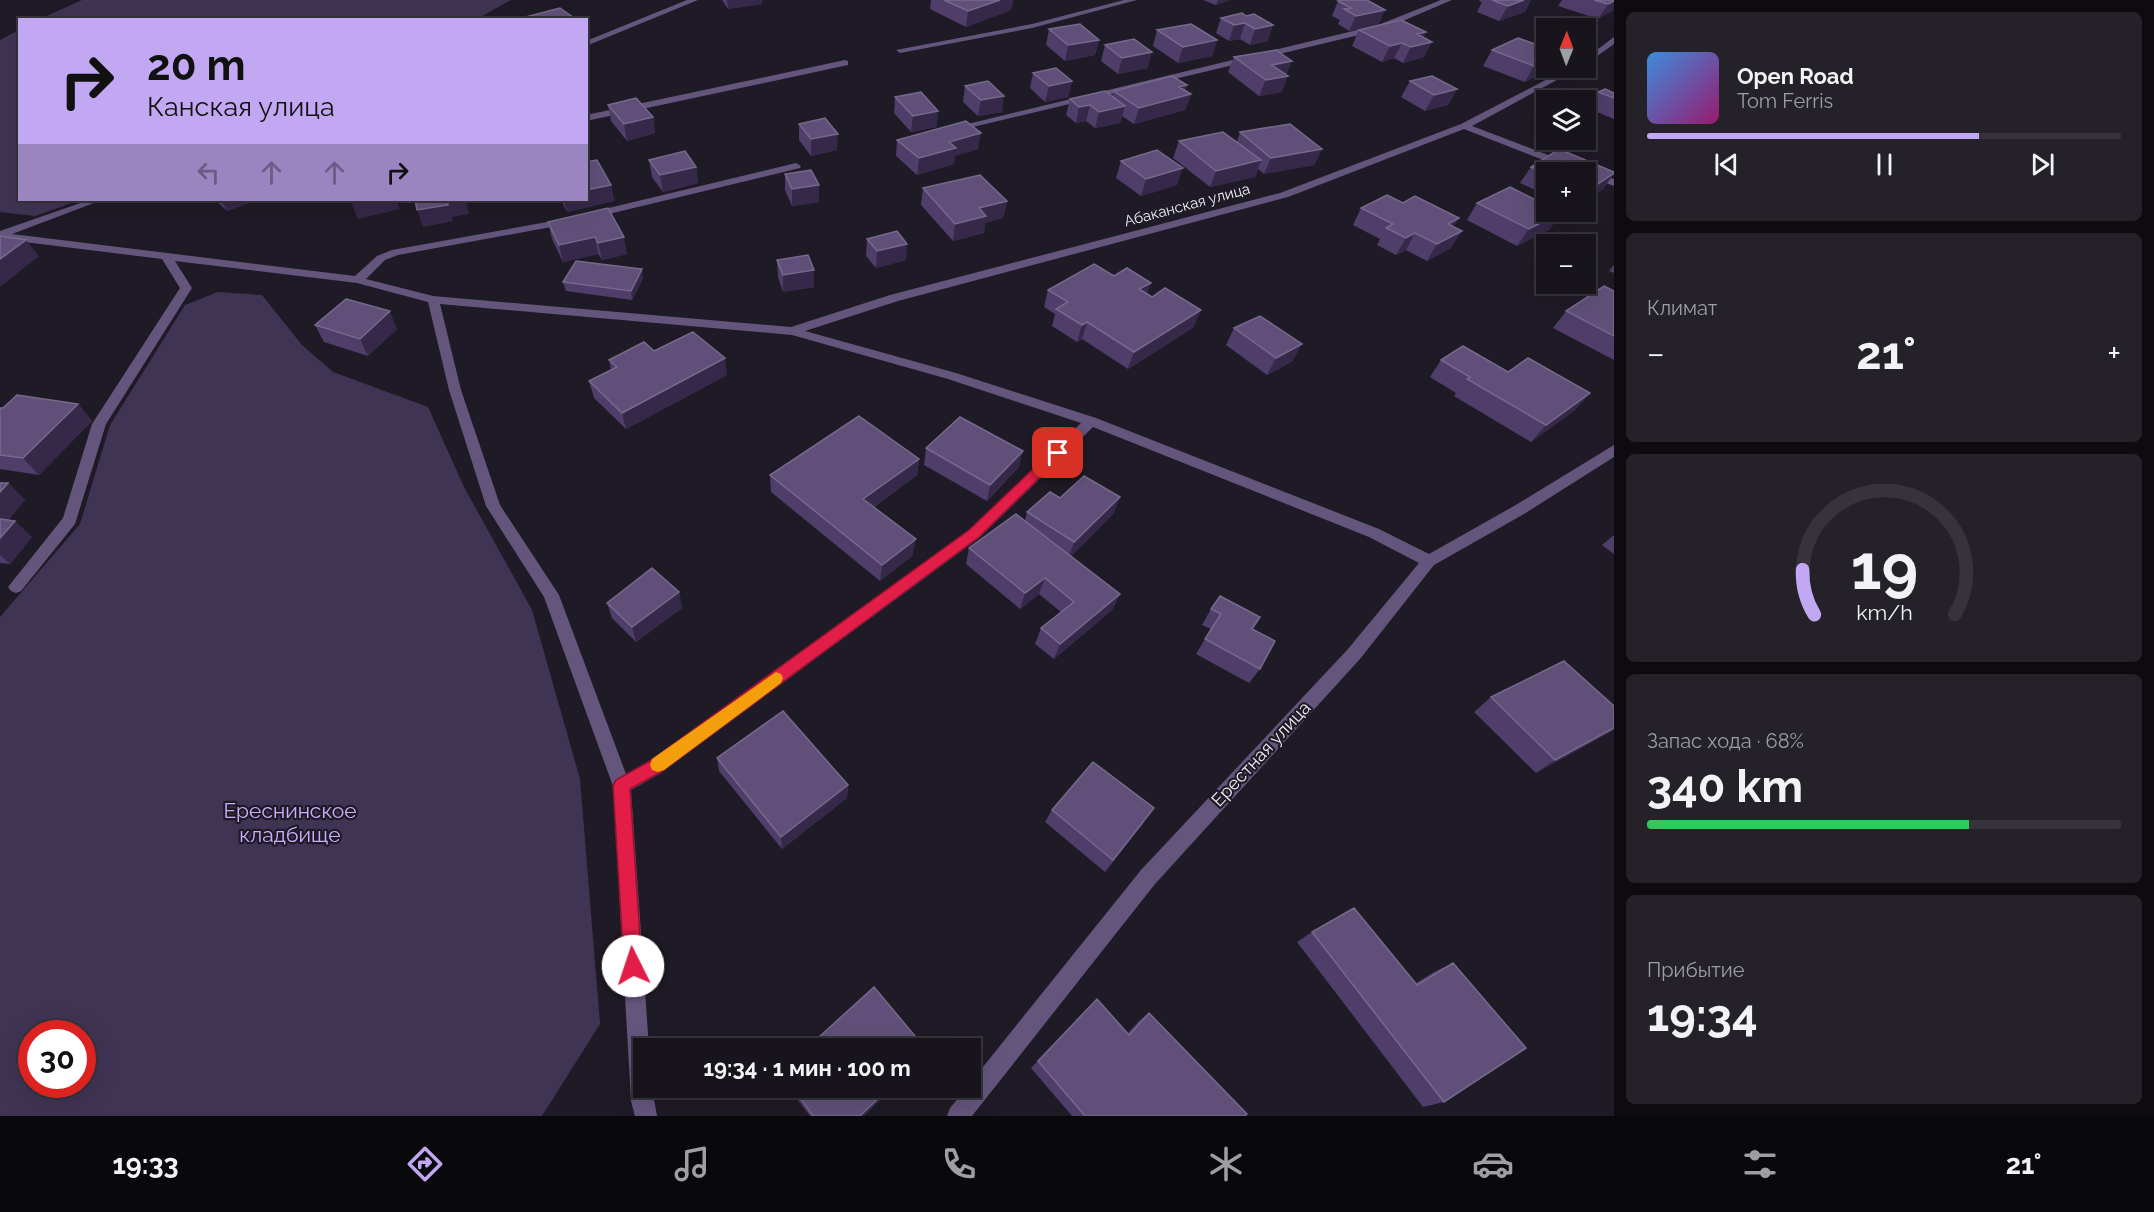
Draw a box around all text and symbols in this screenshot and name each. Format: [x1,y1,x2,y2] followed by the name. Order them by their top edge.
[1536,18,1596,78] north arrow
[1536,18,1596,294] map controls
[147,41,246,90] text: 20 m
[48,42,126,120] icon: right
[1737,63,1854,89] text: Open Road
[1737,89,1833,113] text: Tom Ferris
[1536,90,1596,150] button: layers
[147,91,335,122] text: Канская улица
[1710,148,1743,181] icon: previous
[1868,148,1901,181] icon: pause
[2026,148,2059,181] icon: next
[192,156,225,189] icon: left
[255,156,288,189] icon: ahead
[318,156,351,189] icon: ahead
[381,156,414,189] icon: right
[1536,162,1596,222] button: +
[1122,180,1252,230] street label: Абаканская улица
[1536,234,1596,294] button: −
[1647,296,1717,320] text: Климат
[1856,327,1916,380] text: 21°
[1647,334,1665,373] text: −
[2107,334,2121,373] text: +
[1032,427,1083,478] pin
[1041,436,1074,469] icon: arrive
[1850,530,1918,604] text: 19
[1856,600,1912,625] text: km/h
[1207,697,1315,810] street label: Ерестная улица
[1647,729,1804,753] text: Запас хода · 68%
[1647,760,1803,813] text: 340 km
[223,798,357,847] park label: Ереснинское кладбище
[601,934,665,998] position arrow
[1647,958,1744,982] text: Прибытие
[1647,989,1758,1042] text: 19:34
[18,1020,96,1098] speed limit sign: 30
[703,1055,911,1081] text: 19:34 · 1 мин · 100 m
[404,1143,446,1185] icon: directions
[671,1143,713,1185] icon: music
[938,1143,980,1185] icon: phone
[1205,1143,1247,1185] icon: climate
[1472,1143,1514,1185] icon: car
[1739,1143,1781,1185] icon: filters
[113,1149,179,1180] text: 19:33
[2006,1149,2041,1180] text: 21°

